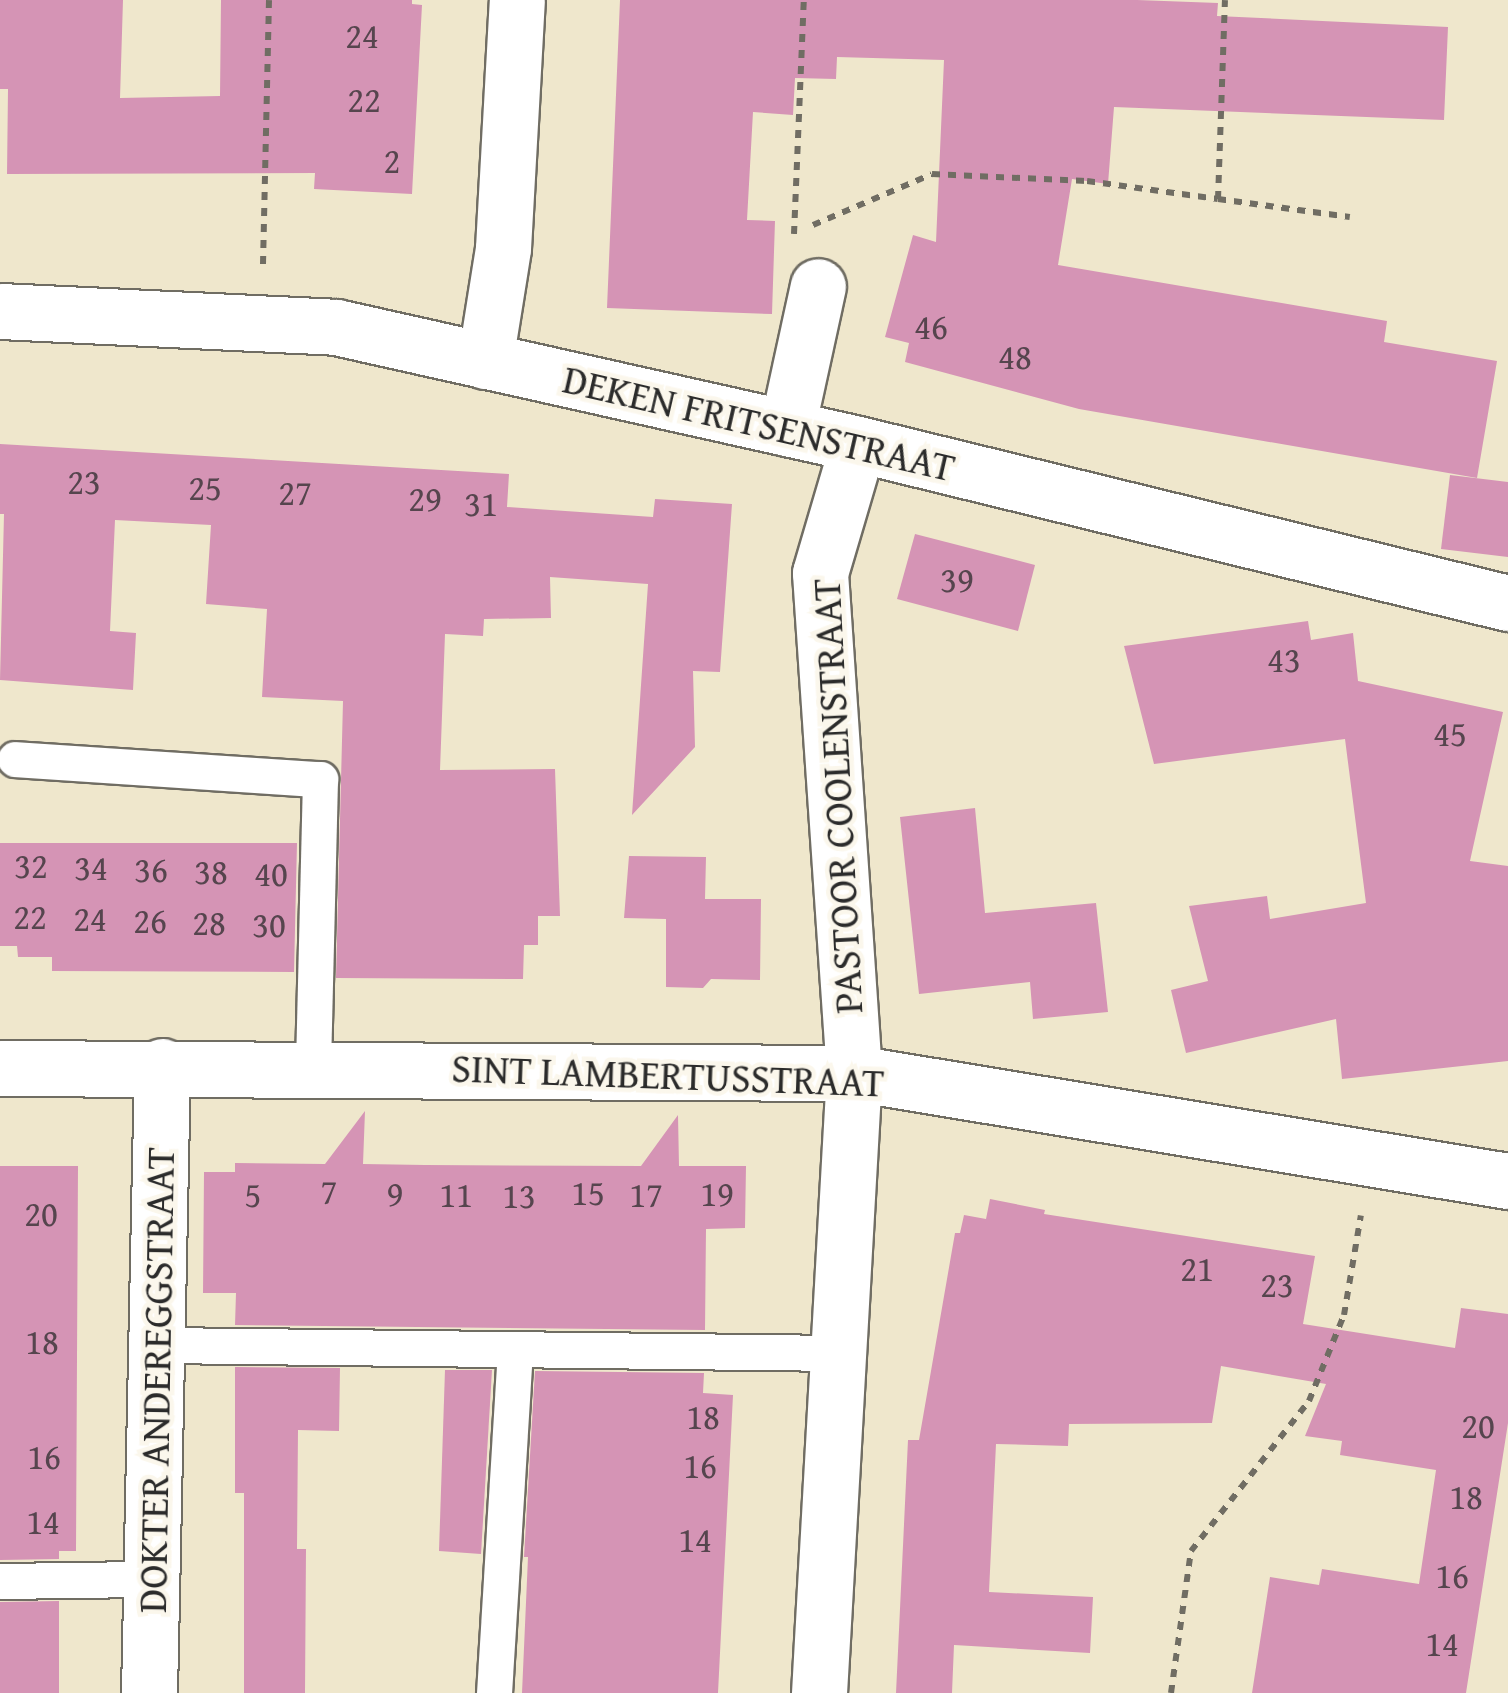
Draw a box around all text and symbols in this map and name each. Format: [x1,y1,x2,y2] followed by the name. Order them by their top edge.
[345,15,379,57] house number: 24
[347,79,381,121] house number: 22
[384,140,400,182] house number: 2
[914,306,948,348] house number: 46
[998,336,1032,378] house number: 48
[558,355,960,491] street label: DEKEN FRITSENSTRAAT
[67,461,101,503] house number: 23
[188,467,222,509] house number: 25
[278,472,312,514] house number: 27
[408,478,442,520] house number: 29
[464,483,498,525] house number: 31
[940,559,974,601] house number: 39
[802,577,872,1015] street label: PASTOOR COOLENSTRAAT
[1267,639,1301,681] house number: 43
[1433,713,1467,755] house number: 45
[14,845,48,887] house number: 32
[74,847,108,889] house number: 34
[134,849,168,891] house number: 36
[194,851,228,893] house number: 38
[254,853,288,895] house number: 40
[13,896,47,938] house number: 22
[73,898,107,940] house number: 24
[133,900,167,942] house number: 26
[192,902,226,944] house number: 28
[252,904,286,946] house number: 30
[451,1043,885,1107] street label: SINT LAMBERTUSSTRAAT
[128,1147,184,1613] street label: DOKTER ANDEREGGSTRAAT
[321,1171,337,1213] house number: 7
[571,1172,605,1214] house number: 15
[387,1173,403,1215] house number: 9
[700,1173,734,1215] house number: 19
[245,1174,261,1216] house number: 5
[439,1174,473,1216] house number: 11
[629,1174,663,1216] house number: 17
[502,1175,536,1217] house number: 13
[24,1193,58,1235] house number: 20
[1180,1248,1214,1290] house number: 21
[1260,1264,1294,1306] house number: 23
[25,1321,59,1363] house number: 18
[686,1396,720,1438] house number: 18
[1461,1405,1495,1447] house number: 20
[27,1436,61,1478] house number: 16
[683,1445,717,1487] house number: 16
[1449,1476,1483,1518] house number: 18
[26,1501,60,1543] house number: 14
[678,1519,712,1561] house number: 14
[1435,1555,1469,1597] house number: 16
[1425,1623,1459,1665] house number: 14

